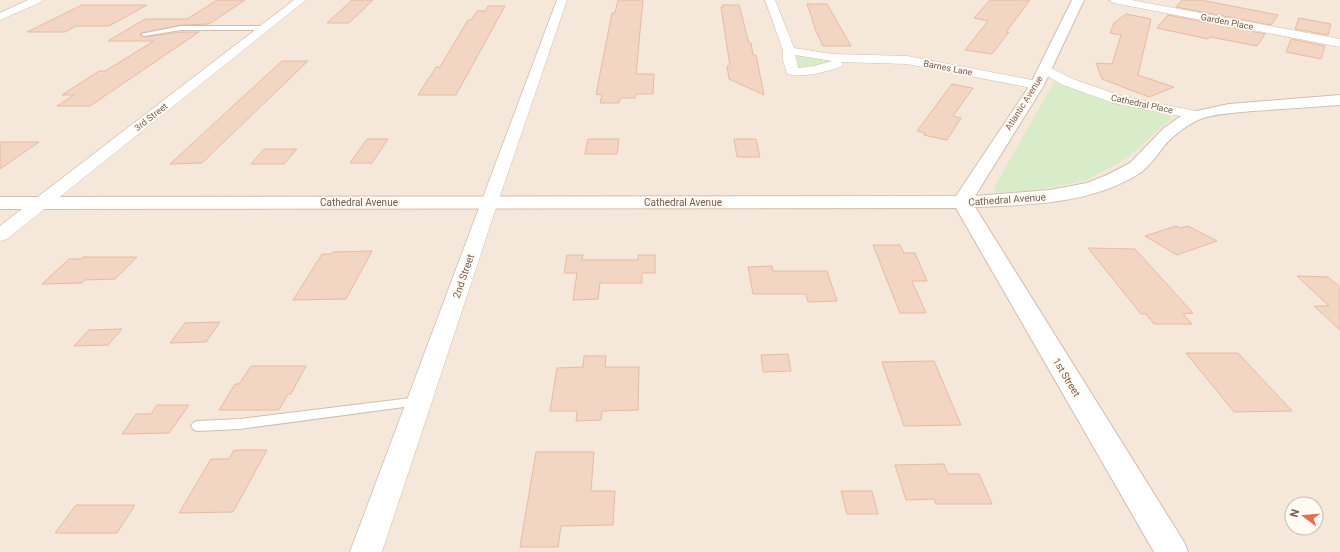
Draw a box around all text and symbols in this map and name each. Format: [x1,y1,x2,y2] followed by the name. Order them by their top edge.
[1200,12,1254,32] street label: Garden Place
[923,58,974,78] street label: Barnes Lane
[1003,74,1045,132] street label: Atlantic Avenue
[1110,93,1174,115] street label: Cathedral Place
[133,101,170,133] street label: 3rd Street
[968,191,1046,208] street label: Cathedral Avenue
[320,197,398,208] street label: Cathedral Avenue
[644,197,722,208] street label: Cathedral Avenue
[451,253,476,300] street label: 2nd Street
[1051,356,1082,398] street label: 1st Street
[1284,496,1324,536] north arrow
[1288,508,1302,519] text: N

